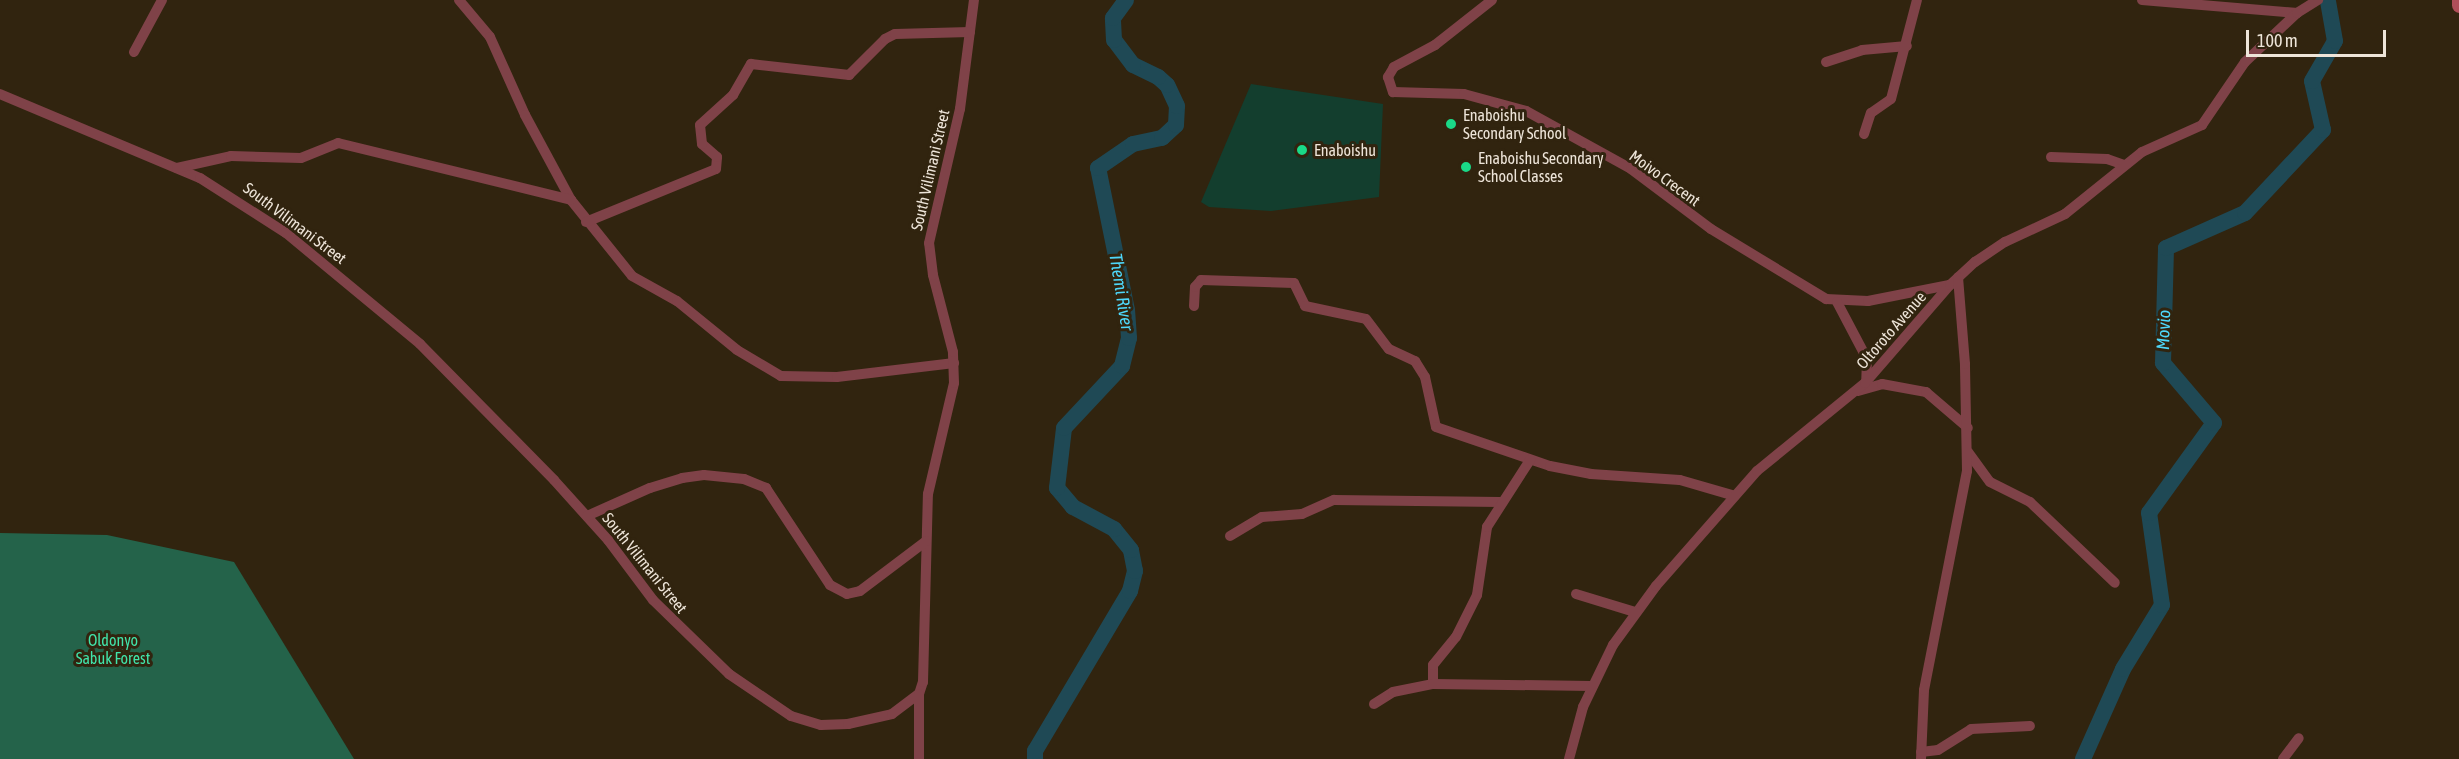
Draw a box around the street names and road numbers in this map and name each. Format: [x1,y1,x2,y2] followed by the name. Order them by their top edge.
[907,108,953,232] street label: South Vilimani Street
[1626,146,1704,210] street label: Moivo Crecent
[240,178,350,268] street label: South Vilimani Street
[1852,287,1930,373] street label: Oltoroto Avenue
[599,509,691,617] street label: South Vilimani Street

